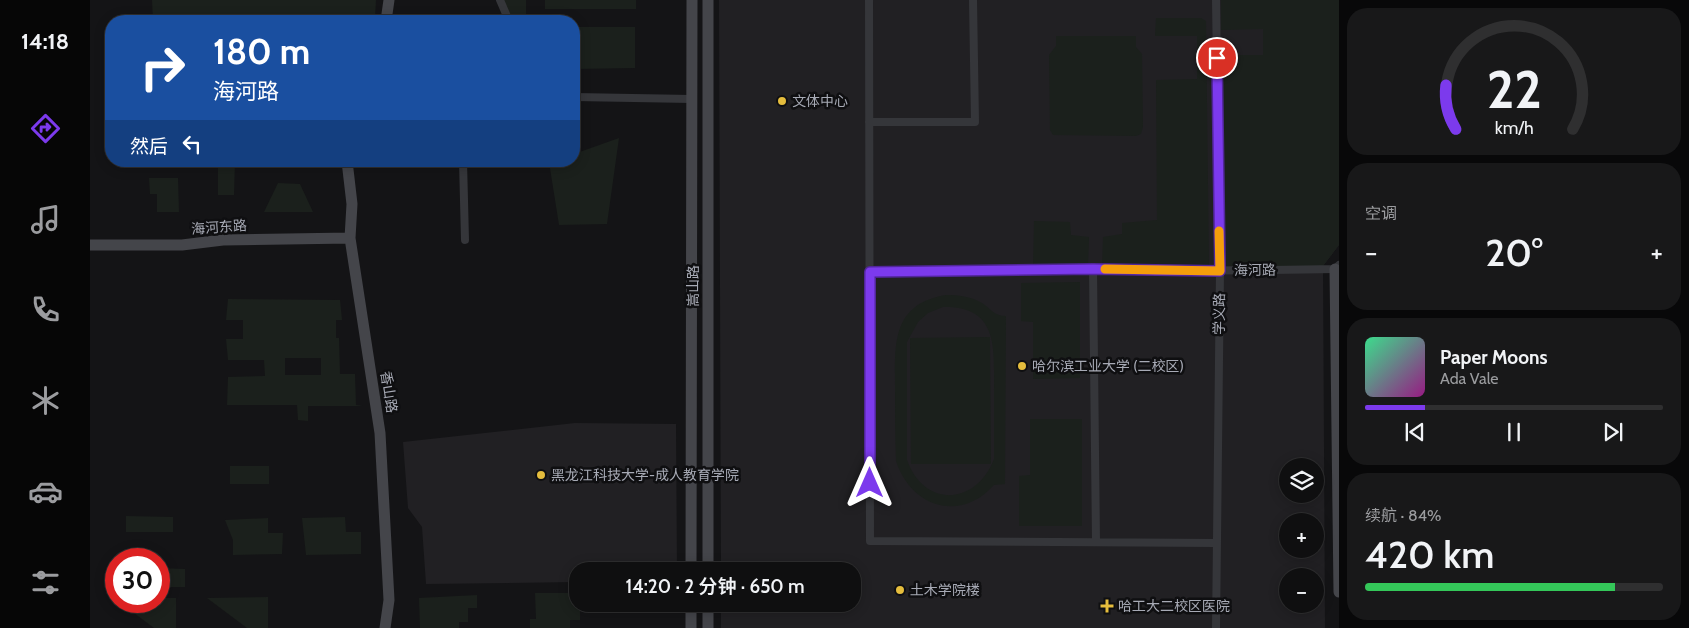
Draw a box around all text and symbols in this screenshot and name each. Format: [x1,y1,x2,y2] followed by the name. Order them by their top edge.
[21,28,69,55] text: 14:18
[213,30,310,73] text: 180 m
[130,35,195,100] icon: right
[1196,37,1238,79] pin
[1203,44,1231,72] icon: arrive
[1486,58,1542,121] text: 22
[213,78,279,105] text: 海河路
[792,92,848,110] place label: 文体中心
[776,95,788,107] marker: 文体中心
[28,111,63,146] icon: directions
[1494,117,1534,138] text: km/h
[178,130,206,158] icon: left
[130,135,168,158] text: 然后
[28,202,63,237] icon: music
[1365,204,1397,223] text: 空调
[190,216,248,238] street label: 海河东路
[1485,229,1543,276] text: 20°
[1365,235,1377,269] text: −
[1651,235,1663,269] text: +
[1234,261,1276,279] street label: 海河路
[684,265,702,307] street label: 嵩山路
[28,292,63,327] icon: phone
[1210,293,1228,335] street label: 学义路
[1440,346,1548,369] text: Paper Moons
[1032,357,1184,375] place label: 哈尔滨工业大学 (二校区)
[1016,360,1028,372] marker: 哈尔滨工业大学 (二校区)
[1440,369,1499,388] text: Ada Vale
[377,370,401,414] street label: 香山路
[28,383,63,418] icon: climate
[1401,418,1429,446] icon: previous
[1500,418,1528,446] icon: pause
[1599,418,1627,446] icon: next
[843,456,895,508] position arrow
[1279,458,1324,613] map controls
[1279,458,1324,503] button: layers
[551,466,739,484] place label: 黑龙江科技大学-成人教育学院
[535,469,547,481] marker: 黑龙江科技大学-成人教育学院
[28,474,63,509] icon: car
[1365,506,1441,525] text: 续航 · 84%
[1279,513,1324,558] button: +
[1365,531,1494,578] text: 420 km
[105,548,170,613] speed limit sign: 30
[28,565,63,600] icon: filters
[1279,568,1324,613] button: −
[625,575,805,598] text: 14:20 · 2 分钟 · 650 m
[910,581,980,599] place label: 土木学院楼
[894,584,906,596] marker: 土木学院楼
[1118,597,1230,615] place label: 哈工大二校区医院
[1100,599,1114,613] marker: 哈工大二校区医院

